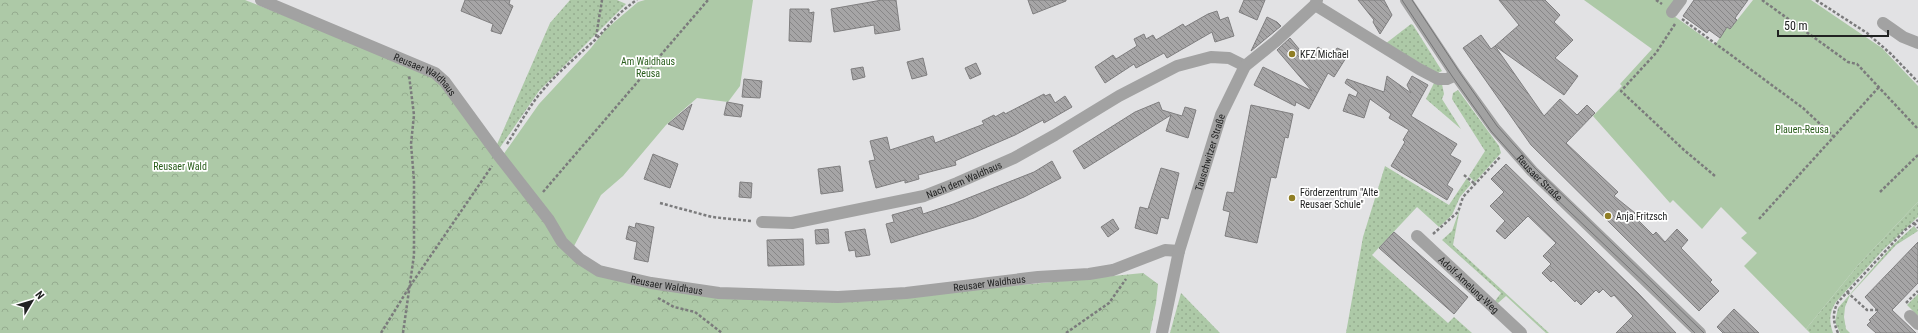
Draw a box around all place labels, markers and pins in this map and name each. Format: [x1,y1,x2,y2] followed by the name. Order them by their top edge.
[1287,49,1297,59] marker: KFZ Michael
[1300,49,1349,60] place label: KFZ Michael
[1300,187,1379,210] place label: Förderzentrum "Alte Reusaer Schule"
[1287,193,1297,203] marker: Förderzentrum "Alte Reusaer Schule"
[1603,211,1613,221] marker: Anja Fritzsch
[1616,211,1667,222] place label: Anja Fritzsch

